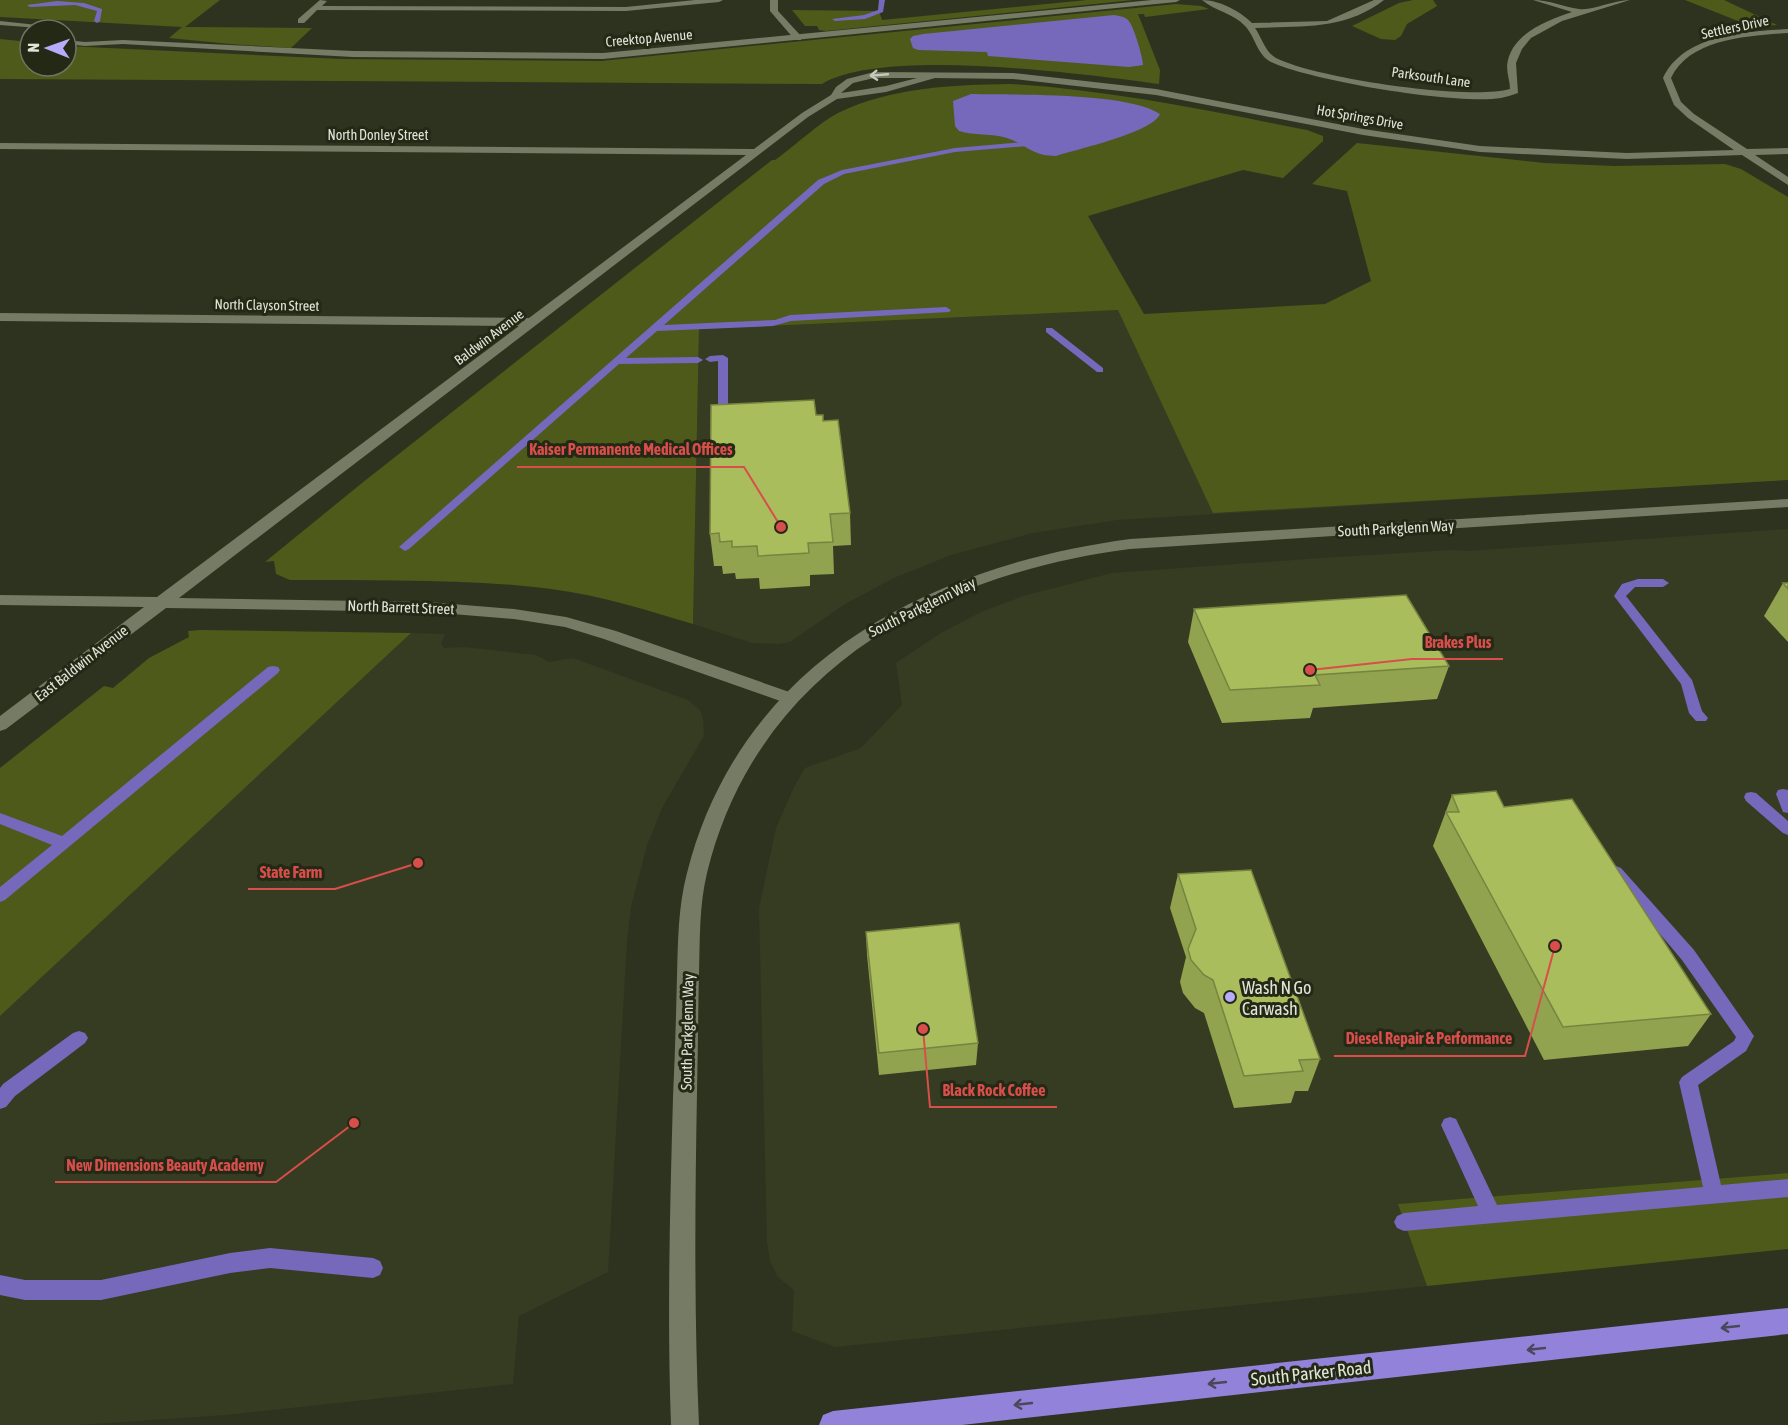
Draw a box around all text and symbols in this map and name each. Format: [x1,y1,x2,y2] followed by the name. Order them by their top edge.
[1700,12,1770,42] street label: Settlers Drive
[18,18,78,78] north arrow
[605,26,693,50] street label: Creektop Avenue
[24,43,42,53] text: N
[1391,64,1471,90] street label: Parksouth Lane
[869,70,889,81] one-way arrow
[1316,102,1404,132] street label: Hot Springs Drive
[328,127,428,143] street label: North Donley Street
[214,296,320,314] street label: North Clayson Street
[451,306,527,368] street label: Baldwin Avenue
[517,433,744,467] callout: Kaiser Permanente Medical Offices
[529,440,733,458] text: Kaiser Permanente Medical Offices
[1337,516,1455,540] street label: South Parkglenn Way
[866,574,978,640] street label: South Parkglenn Way
[347,597,455,617] street label: North Barrett Street
[31,621,131,705] street label: East Baldwin Avenue
[1412,625,1503,659] callout: Brakes Plus
[1425,633,1492,651] text: Brakes Plus
[248,855,335,889] callout: State Farm
[260,863,322,881] text: State Farm
[677,974,697,1090] street label: South Parkglenn Way
[1242,977,1312,1019] place label: Wash N Go Carwash
[1223,990,1237,1004] marker: Wash N Go Carwash
[1334,1022,1525,1056] callout: Diesel Repair & Performance
[1346,1029,1512,1047] text: Diesel Repair & Performance
[930,1073,1057,1107] callout: Black Rock Coffee
[943,1081,1045,1099] text: Black Rock Coffee
[55,1148,276,1182] callout: New Dimensions Beauty Academy
[66,1156,264,1174] text: New Dimensions Beauty Academy
[1720,1322,1740,1333] one-way arrow
[1527,1343,1546,1354] one-way arrow
[1250,1356,1372,1390] street label: South Parker Road
[1207,1378,1227,1389] one-way arrow
[1014,1399,1033,1410] one-way arrow

